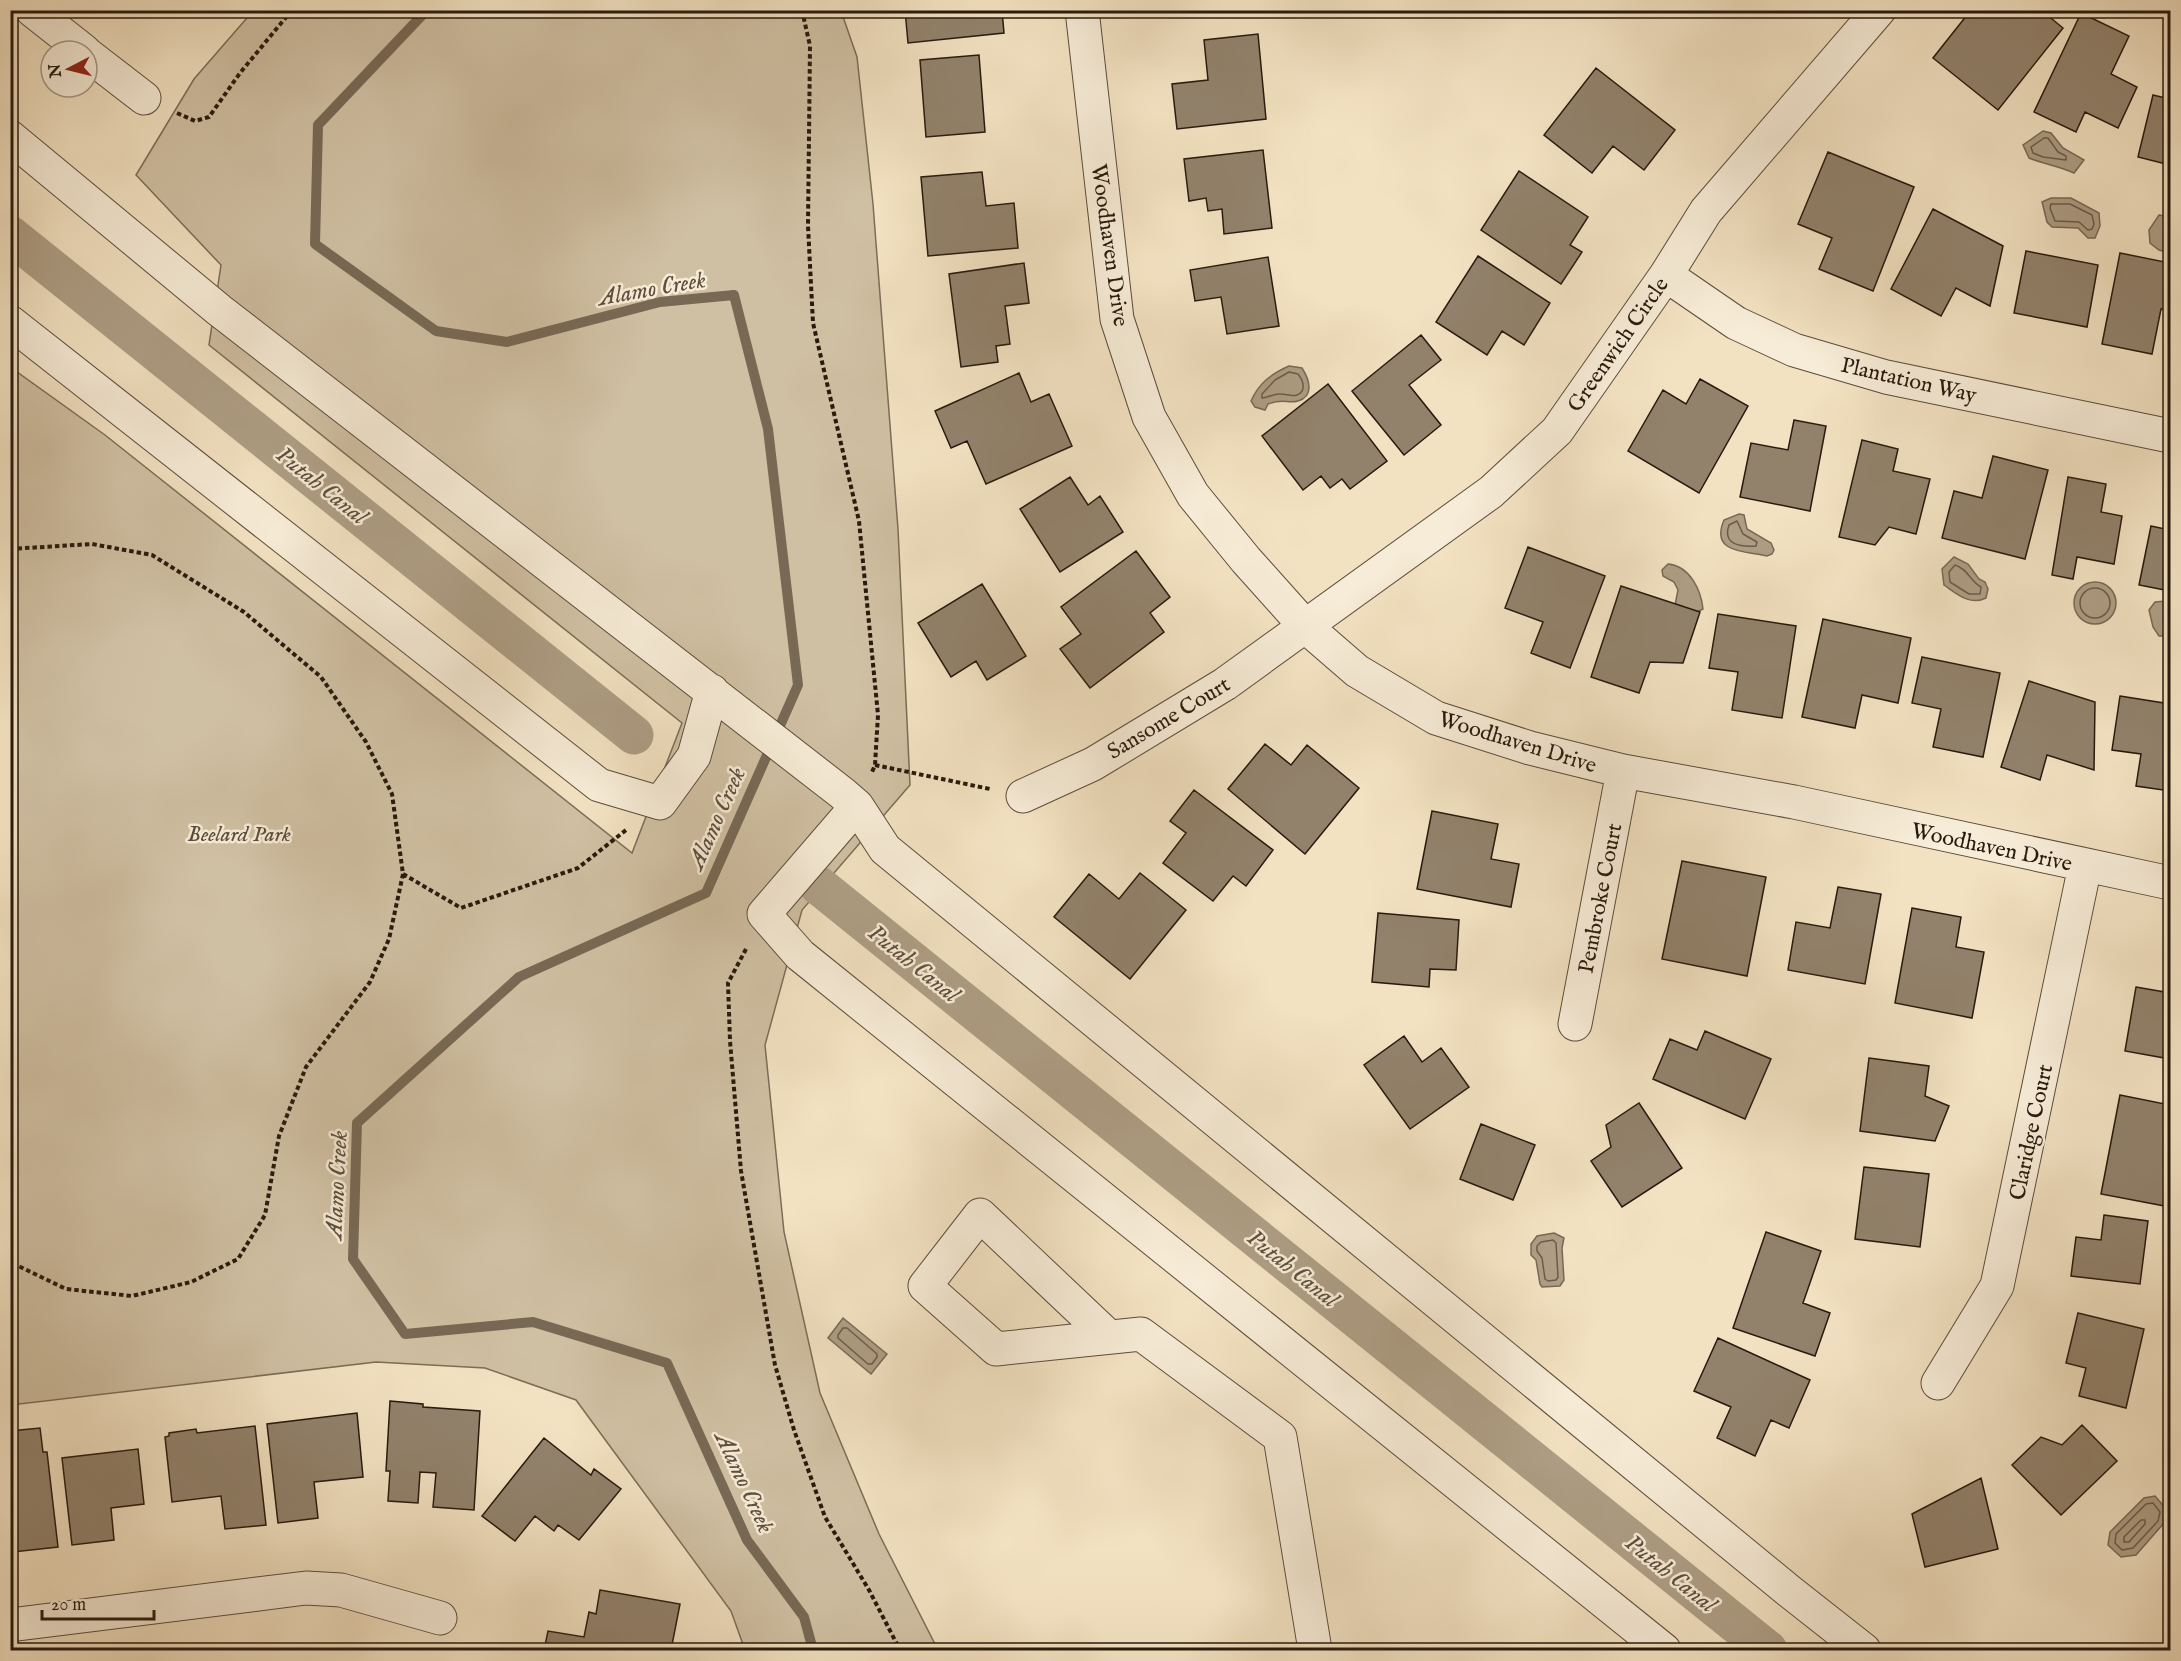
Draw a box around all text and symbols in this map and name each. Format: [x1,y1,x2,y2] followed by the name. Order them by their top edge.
[39,39,99,99] north arrow
[45,62,67,80] text: N
[1084,162,1134,328] street label: Woodhaven Drive
[593,265,709,315] water label: Alamo Creek
[1562,272,1676,418] street label: Greenwich Circle
[1838,352,1979,410] street label: Plantation Way
[269,440,375,534] water label: Putah Canal
[1102,671,1236,766] street label: Sansome Court
[1435,706,1600,780] street label: Woodhaven Drive
[680,762,754,877] water label: Alamo Creek
[1909,817,2075,879] street label: Woodhaven Drive
[187,821,291,849] park label: Beelard Park
[1573,821,1629,976] street label: Pembroke Court
[861,918,967,1012] water label: Putah Canal
[2004,1061,2060,1203] street label: Claridge Court
[319,1130,356,1243] water label: Alamo Creek
[1240,1223,1346,1317] water label: Putah Canal
[705,1424,781,1539] water label: Alamo Creek
[1618,1528,1724,1622] water label: Putah Canal
[42,1583,154,1621] scale bar
[51,1594,86,1617] text: 20 m

